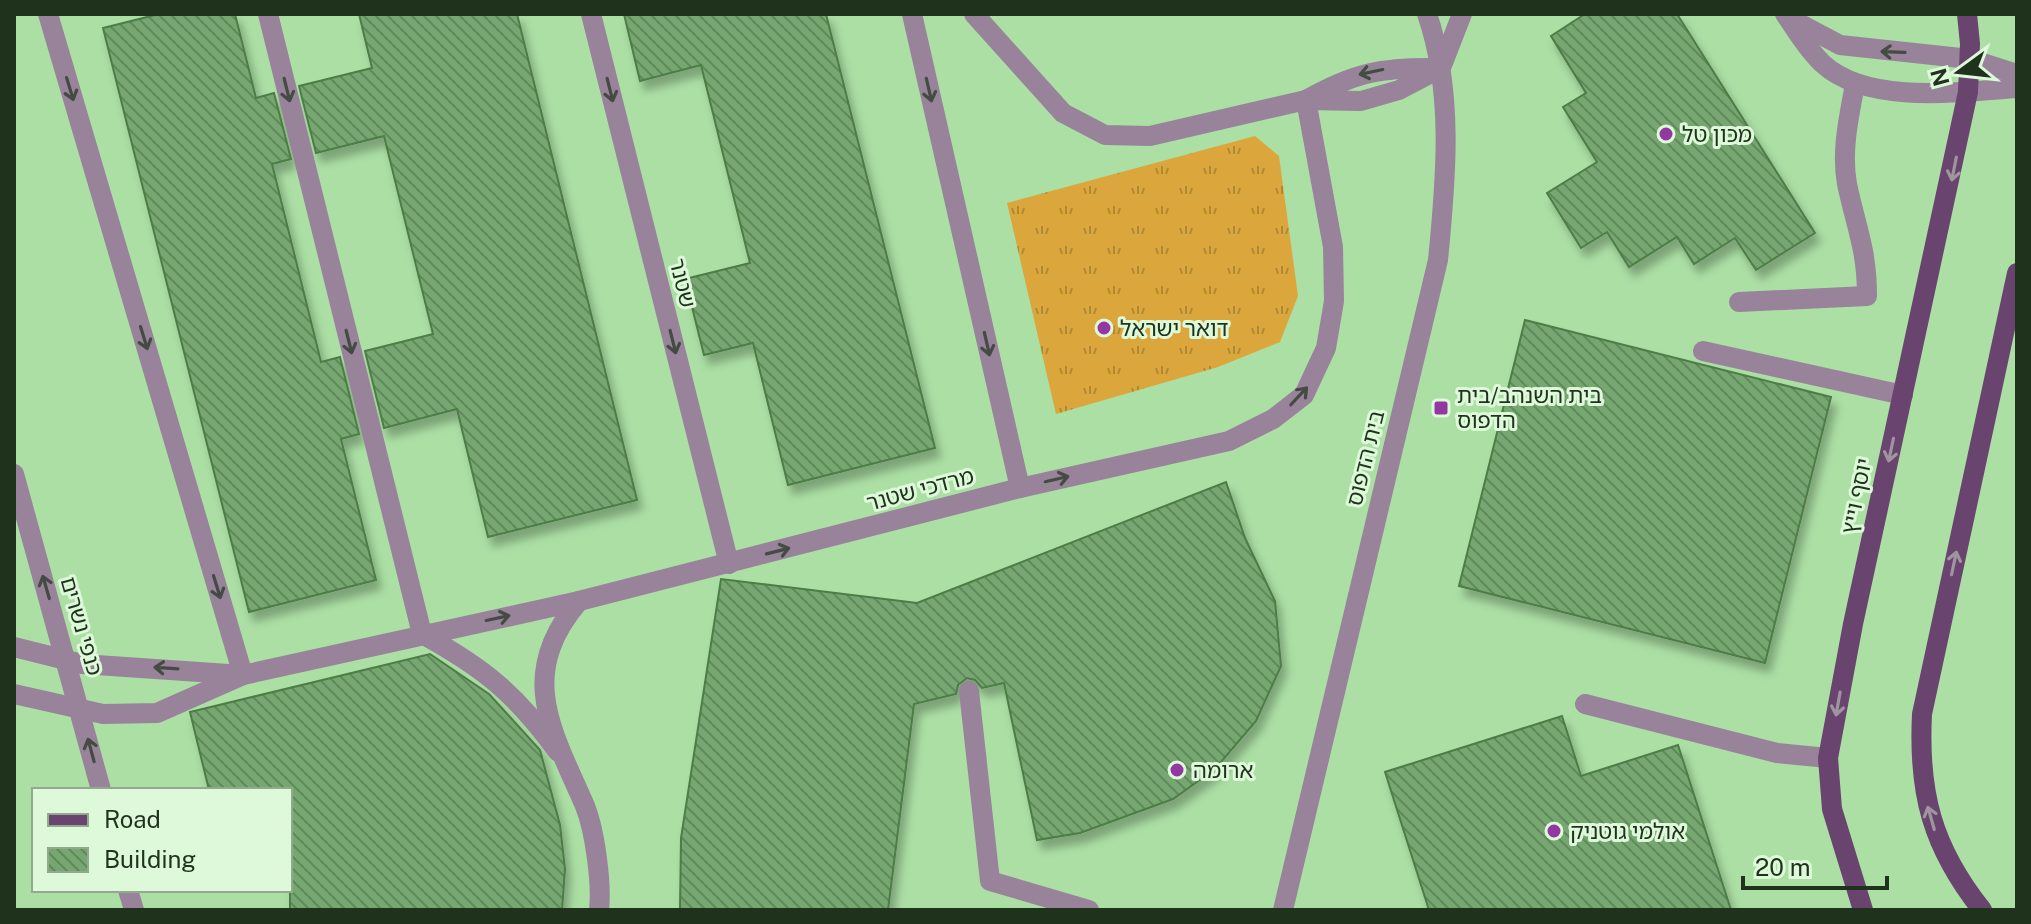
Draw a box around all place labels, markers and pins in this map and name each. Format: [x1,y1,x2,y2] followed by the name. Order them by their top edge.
[1682,121,1752,147] place label: מכון טל
[1657,125,1675,143] marker: מכון טל
[1120,315,1229,341] place label: דואר ישראל
[1095,319,1113,337] marker: דואר ישראל
[1457,382,1602,433] place label: בית השנהב/בית הדפוס
[1432,399,1450,417] marker: בית השנהב/בית הדפוס
[1193,757,1253,783] place label: ארומה
[1168,761,1186,779] marker: ארומה
[1570,818,1685,844] place label: אולמי גוטניק
[1545,822,1563,840] marker: אולמי גוטניק

